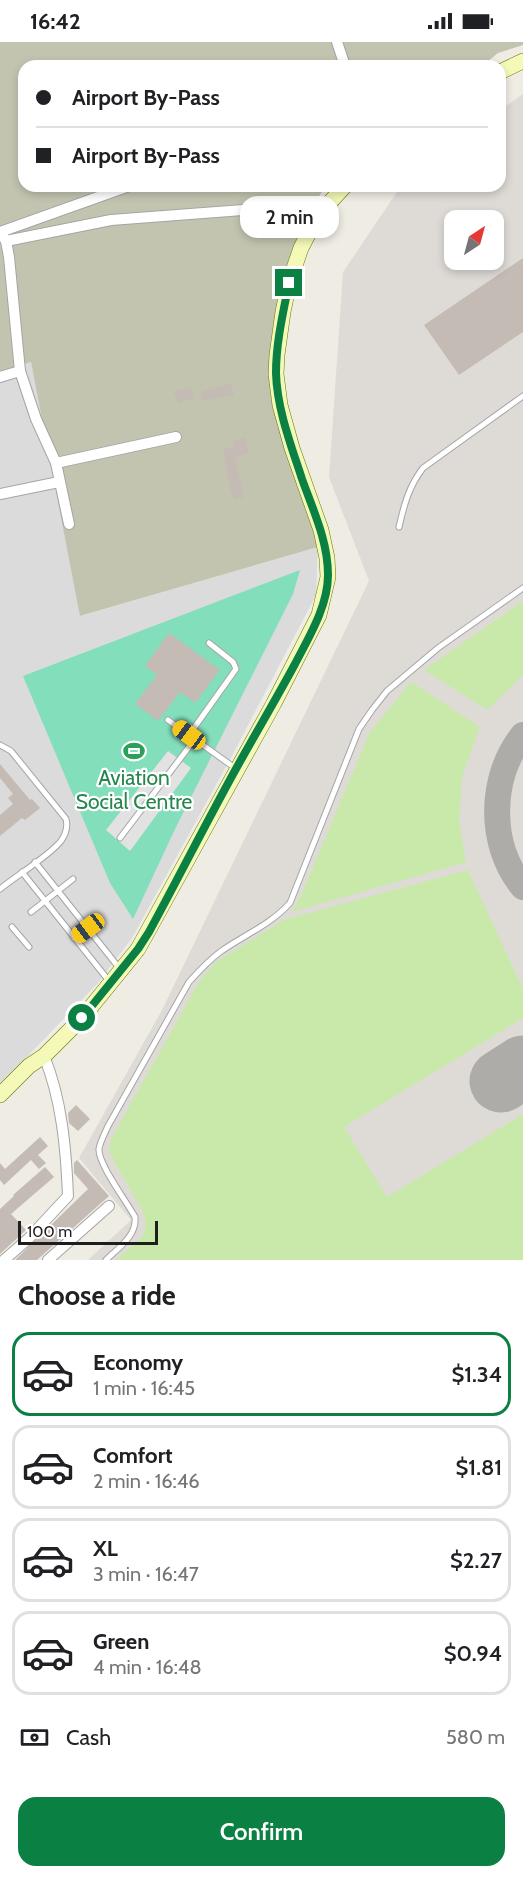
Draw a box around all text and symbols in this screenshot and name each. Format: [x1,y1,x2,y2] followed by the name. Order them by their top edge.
[30,8,81,35] text: 16:42
[72,84,220,111] text: Airport By-Pass
[72,142,220,169] text: Airport By-Pass
[240,196,338,238] callout: 2 min
[265,205,314,229] text: 2 min
[444,210,504,270] north arrow
[444,210,504,270] map controls
[275,269,302,296] route end
[169,717,209,753] car
[122,739,146,763] sports icon: Aviation Social Centre
[76,765,193,814] place label: Aviation Social Centre
[68,910,108,946] car
[68,1004,95,1031] route start
[18,1218,158,1246] scale bar
[27,1222,72,1241] text: 100 m
[18,1279,176,1312] text: Choose a ride
[21,1347,75,1401] icon: car
[93,1349,183,1376] text: Economy
[451,1361,502,1388] text: $1.34
[93,1376,195,1400] text: 1 min · 16:45
[21,1440,75,1494] icon: car
[93,1442,172,1469] text: Comfort
[456,1454,502,1481] text: $1.81
[93,1469,200,1493] text: 2 min · 16:46
[21,1533,75,1587] icon: car
[93,1535,118,1562] text: XL
[450,1547,502,1574] text: $2.27
[93,1562,199,1586] text: 3 min · 16:47
[21,1626,75,1680] icon: car
[93,1628,149,1655] text: Green
[444,1640,502,1667] text: $0.94
[93,1655,202,1679] text: 4 min · 16:48
[18,1721,51,1754] icon: cash
[66,1724,111,1751] text: Cash
[446,1725,505,1749] text: 580 m
[18,1797,505,1866] button: Confirm

